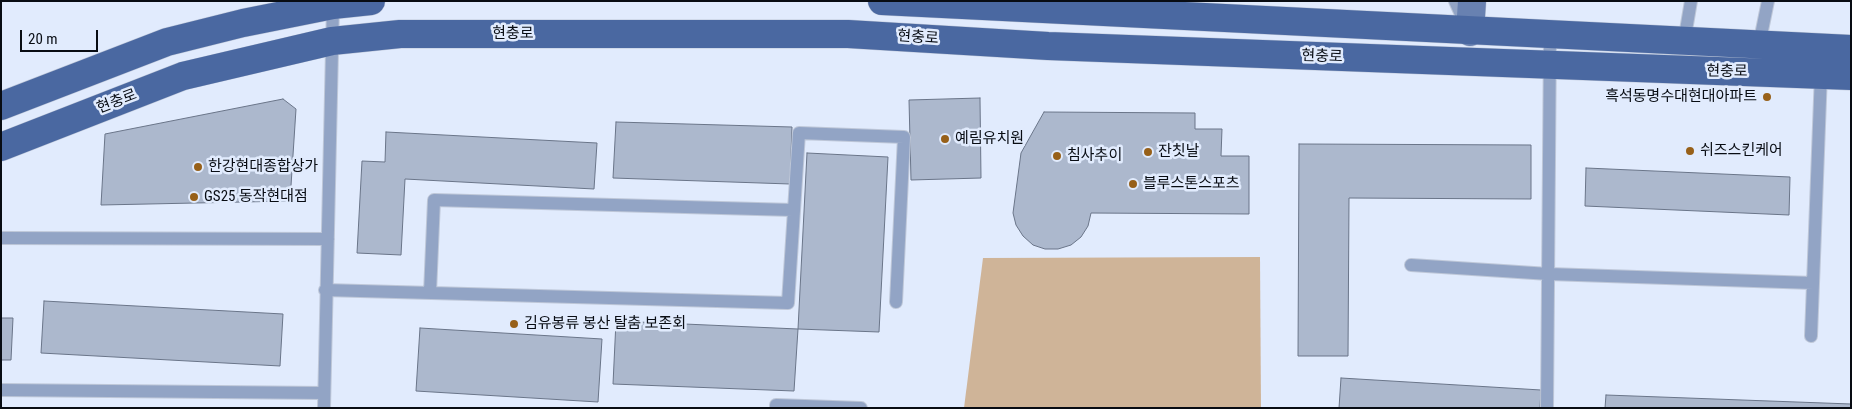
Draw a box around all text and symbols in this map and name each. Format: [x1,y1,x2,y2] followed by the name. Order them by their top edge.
[22,20,100,52] scale bar
[492,25,534,43] street label: 현충로
[897,28,939,48] street label: 현충로
[28,30,58,48] text: 20 m
[1301,47,1343,67] street label: 현충로
[1706,63,1748,81] street label: 현충로
[94,86,140,118] street label: 현충로
[1605,88,1757,106] place label: 흑석동명수대현대아파트
[1761,91,1773,103] marker: 흑석동명수대현대아파트
[955,130,1024,148] place label: 예림유치원
[939,133,951,145] marker: 예림유치원
[1700,142,1783,160] place label: 쉬즈스킨케어
[1158,143,1199,161] place label: 잔칫날
[1684,145,1696,157] marker: 쉬즈스킨케어
[1142,146,1154,158] marker: 잔칫날
[1067,147,1122,165] place label: 침사추이
[1051,150,1063,162] marker: 침사추이
[208,158,318,176] place label: 한강현대종합상가
[192,161,204,173] marker: 한강현대종합상가
[1143,175,1240,193] place label: 블루스톤스포츠
[1127,178,1139,190] marker: 블루스톤스포츠
[204,188,308,206] place label: GS25 동작현대점
[188,191,200,203] marker: GS25 동작현대점
[524,315,686,333] place label: 김유봉류 봉산 탈춤 보존회
[508,318,520,330] marker: 김유봉류 봉산 탈춤 보존회

